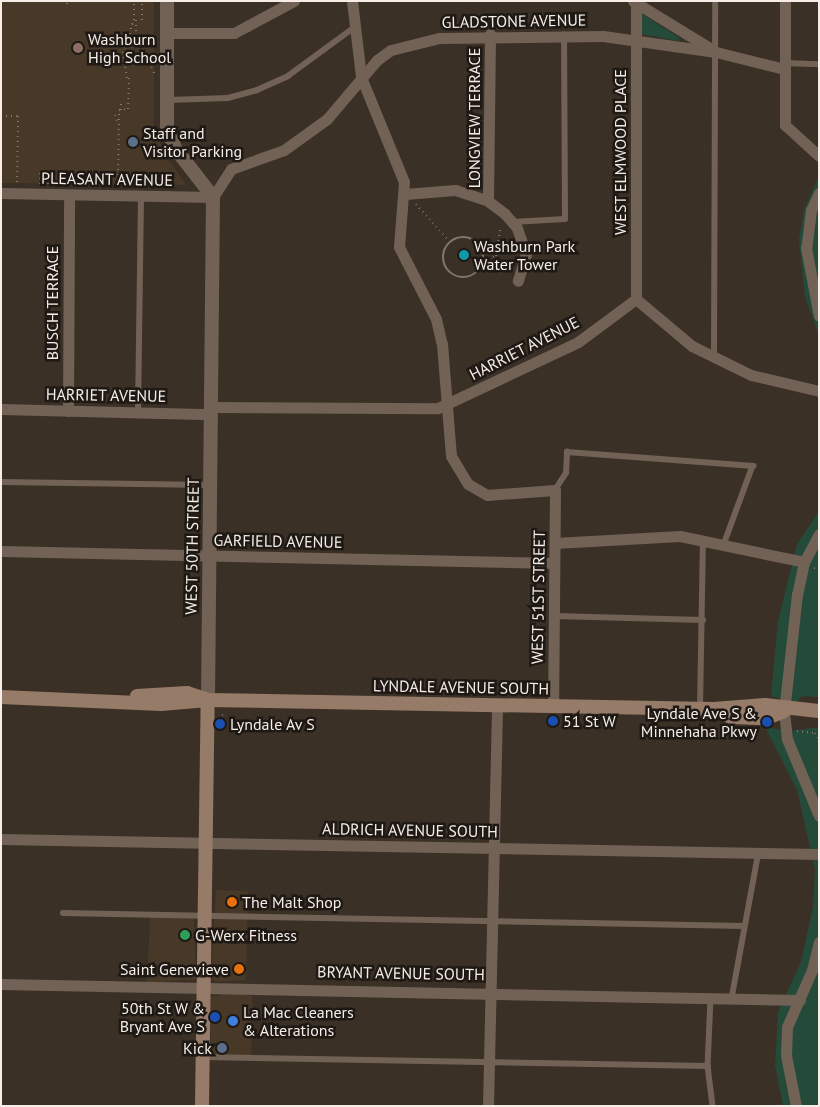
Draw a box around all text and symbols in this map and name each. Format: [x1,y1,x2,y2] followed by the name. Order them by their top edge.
[441,10,587,32] street label: GLADSTONE AVENUE
[88,29,171,67] place label: Washburn High School
[72,42,84,54] marker: Washburn High School
[464,47,484,189] street label: LONGVIEW TERRACE
[610,69,630,235] street label: WEST ELMWOOD PLACE
[143,123,242,161] place label: Staff and Visitor Parking
[127,136,139,148] marker: Staff and Visitor Parking
[40,168,174,190] street label: PLEASANT AVENUE
[474,236,575,274] place label: Washburn Park Water Tower
[42,245,62,361] street label: BUSCH TERRACE
[458,249,470,261] marker: Washburn Park Water Tower
[465,312,583,384] street label: HARRIET AVENUE
[45,384,167,406] street label: HARRIET AVENUE
[181,477,203,615] street label: WEST 50TH STREET
[527,529,549,665] street label: WEST 51ST STREET
[213,530,343,552] street label: GARFIELD AVENUE
[373,676,549,698] street label: LYNDALE AVENUE SOUTH
[641,703,757,741] place label: Lyndale Ave S & Minnehaha Pkwy
[563,711,616,731] place label: 51 St W
[230,714,316,734] place label: Lyndale Av S
[547,715,559,727] marker: 51 St W
[761,716,773,728] marker: Lyndale Ave S & Minnehaha Pkwy
[214,718,226,730] marker: Lyndale Av S
[322,819,498,841] street label: ALDRICH AVENUE SOUTH
[242,892,341,912] place label: The Malt Shop
[226,896,238,908] marker: The Malt Shop
[195,925,298,945] place label: G-Werx Fitness
[179,929,191,941] marker: G-Werx Fitness
[120,959,229,979] place label: Saint Genevieve
[316,962,486,984] street label: BRYANT AVENUE SOUTH
[233,963,245,975] marker: Saint Genevieve
[119,998,205,1036] place label: 50th St W & Bryant Ave S
[243,1002,354,1040] place label: La Mac Cleaners & Alterations
[209,1011,221,1023] marker: 50th St W & Bryant Ave S
[227,1015,239,1027] marker: La Mac Cleaners & Alterations
[183,1038,212,1058] place label: Kick
[216,1042,228,1054] marker: Kick

